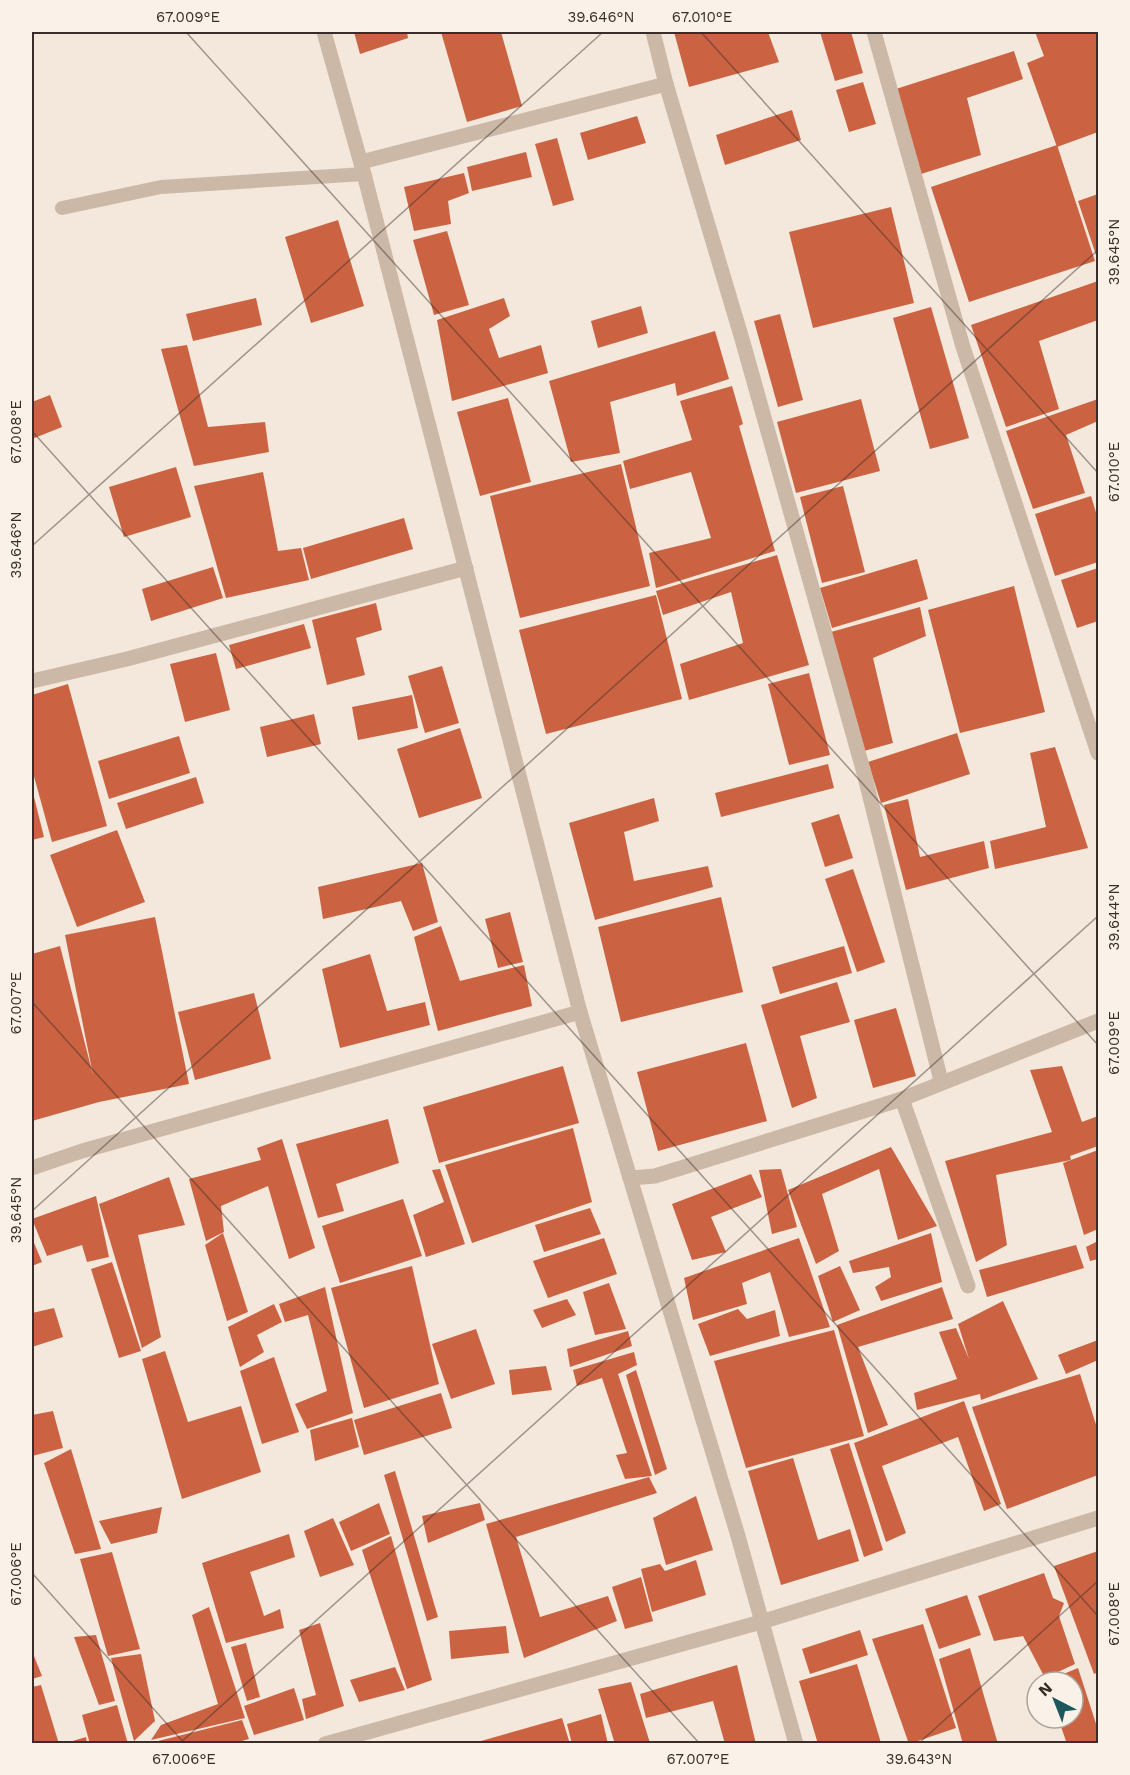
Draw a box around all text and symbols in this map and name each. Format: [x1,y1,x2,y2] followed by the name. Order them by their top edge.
[156,8,220,26] text: 67.009°E
[568,8,634,26] text: 39.646°N
[672,8,732,26] text: 67.010°E
[1105,219,1123,285] text: 39.645°N
[7,400,25,464] text: 67.008°E
[1105,442,1123,502] text: 67.010°E
[7,512,25,578] text: 39.646°N
[1105,884,1123,950] text: 39.644°N
[7,972,25,1034] text: 67.007°E
[1105,1011,1123,1075] text: 67.009°E
[7,1177,25,1243] text: 39.645°N
[7,1542,25,1606] text: 67.006°E
[1105,1582,1123,1646] text: 67.008°E
[1025,1670,1085,1730] north arrow
[1035,1678,1056,1700] text: N
[152,1750,216,1768] text: 67.006°E
[667,1750,729,1768] text: 67.007°E
[886,1750,952,1768] text: 39.643°N

